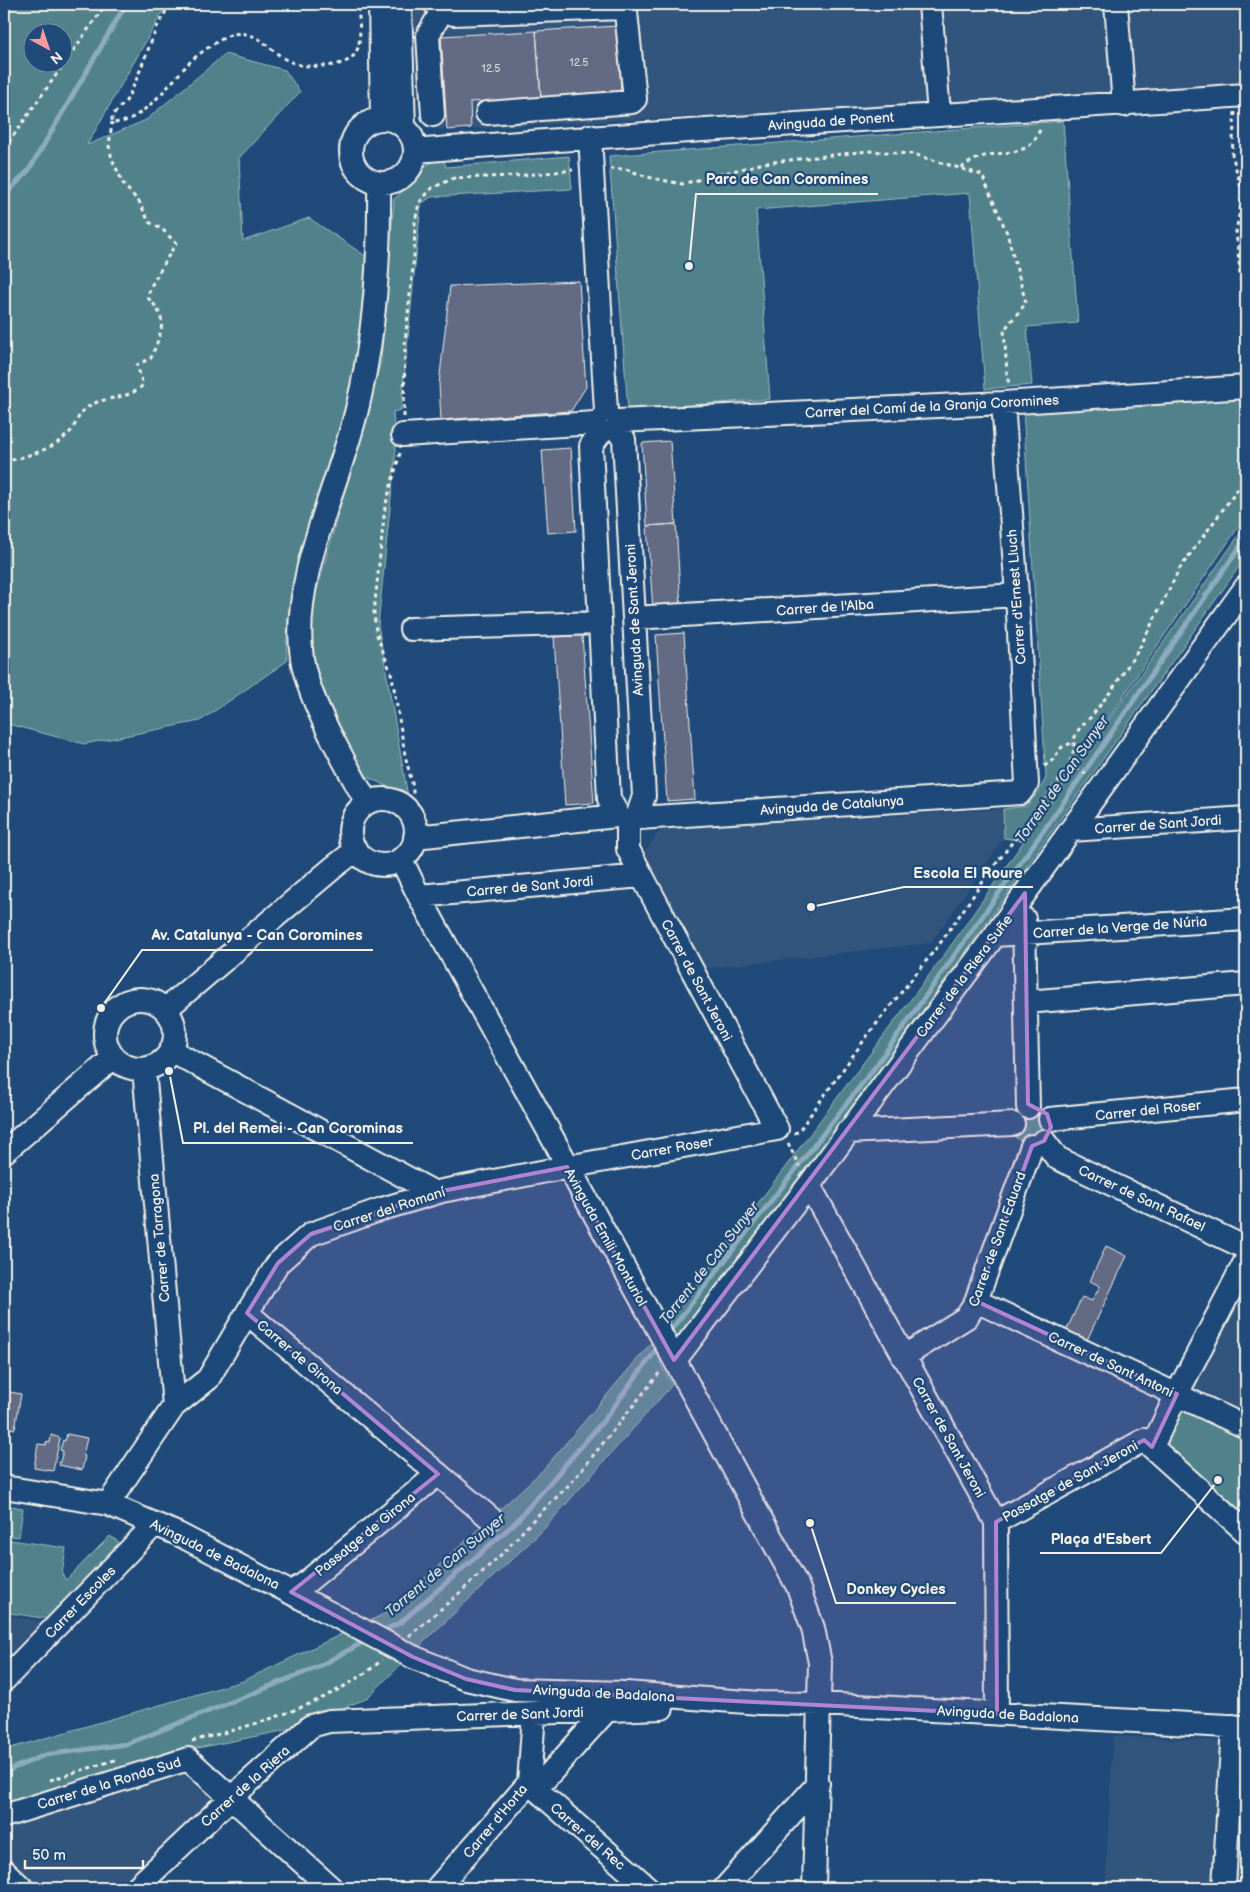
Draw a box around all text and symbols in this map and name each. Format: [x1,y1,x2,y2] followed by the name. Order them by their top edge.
[22,22,72,72] north arrow
[47,48,66,67] text: N
[569,56,589,69] house number: 12.5
[481,62,501,75] house number: 12.5
[767,109,895,134] street label: Avinguda de Ponent
[696,164,878,194] callout: Parc de Can Coromines
[706,170,868,189] text: Parc de Can Coromines
[805,391,1059,422] street label: Carrer del Camí de la Granja Coromines
[1003,528,1030,665] street label: Carrer d'Ernest Lluch
[622,543,647,697] street label: Avinguda de Sant Jeroni
[776,596,875,619] street label: Carrer de l'Alba
[1011,711,1114,847] water label: Torrent de Can Sunyer
[760,792,905,819] street label: Avinguda de Catalunya
[1094,812,1222,837] street label: Carrer de Sant Jordi
[904,857,1033,887] callout: Escola El Roure
[913,864,1023,883] text: Escola El Roure
[466,872,594,901] street label: Carrer de Sant Jordi
[913,911,1016,1041] street label: Carrer de la Riera Suñe
[1032,913,1208,942] street label: Carrer de la Verge de Núria
[657,916,736,1044] street label: Carrer de Sant Jeroni
[142,920,373,950] callout: Av. Catalunya - Can Coromines
[150,926,363,945] text: Av. Catalunya - Can Coromines
[1094,1096,1203,1125] street label: Carrer del Roser
[183,1113,413,1143] callout: Pl. del Remei - Can Corominas
[193,1119,403,1138] text: Pl. del Remei - Can Corominas
[630,1133,715,1164] street label: Carrer Roser
[1076,1162,1208,1235] street label: Carrer de Sant Rafael
[560,1165,651,1309] street label: Avinguda Emili Monturiol
[965,1169,1030,1309] street label: Carrer de Sant Eduard
[145,1173,174,1303] street label: Carrer de Tarragona
[331,1183,448,1236] street label: Carrer del Romaní
[655,1197,764,1329] water label: Torrent de Can Sunyer
[253,1316,346,1398] street label: Carrer de Girona
[1045,1328,1176,1401] street label: Carrer de Sant Antoni
[908,1374,989,1501] street label: Carrer de Sant Jeroni
[999,1437,1141,1526] street label: Passatge de Sant Jeroni
[312,1489,419,1580] street label: Passatge de Girona
[381,1509,511,1621] water label: Torrent de Can Sunyer
[147,1516,282,1593] street label: Avinguda de Badalona
[1040,1523,1161,1553] callout: Plaça d'Esbert
[1051,1530,1151,1549] text: Plaça d'Esbert
[41,1562,119,1642] street label: Carrer Escoles
[836,1573,956,1603] callout: Donkey Cycles
[846,1580,946,1599] text: Donkey Cycles
[533,1681,675,1706] street label: Avinguda de Badalona
[937,1702,1079,1727] street label: Avinguda de Badalona
[456,1704,584,1725] street label: Carrer de Sant Jordi
[197,1742,293,1831] street label: Carrer de la Riera
[35,1754,183,1813] street label: Carrer de la Ronda Sud
[460,1781,531,1862] street label: Carrer d'Horta
[547,1799,629,1874] street label: Carrer del Rec
[25,1837,142,1869] scale bar
[32,1846,66,1865] text: 50 m

